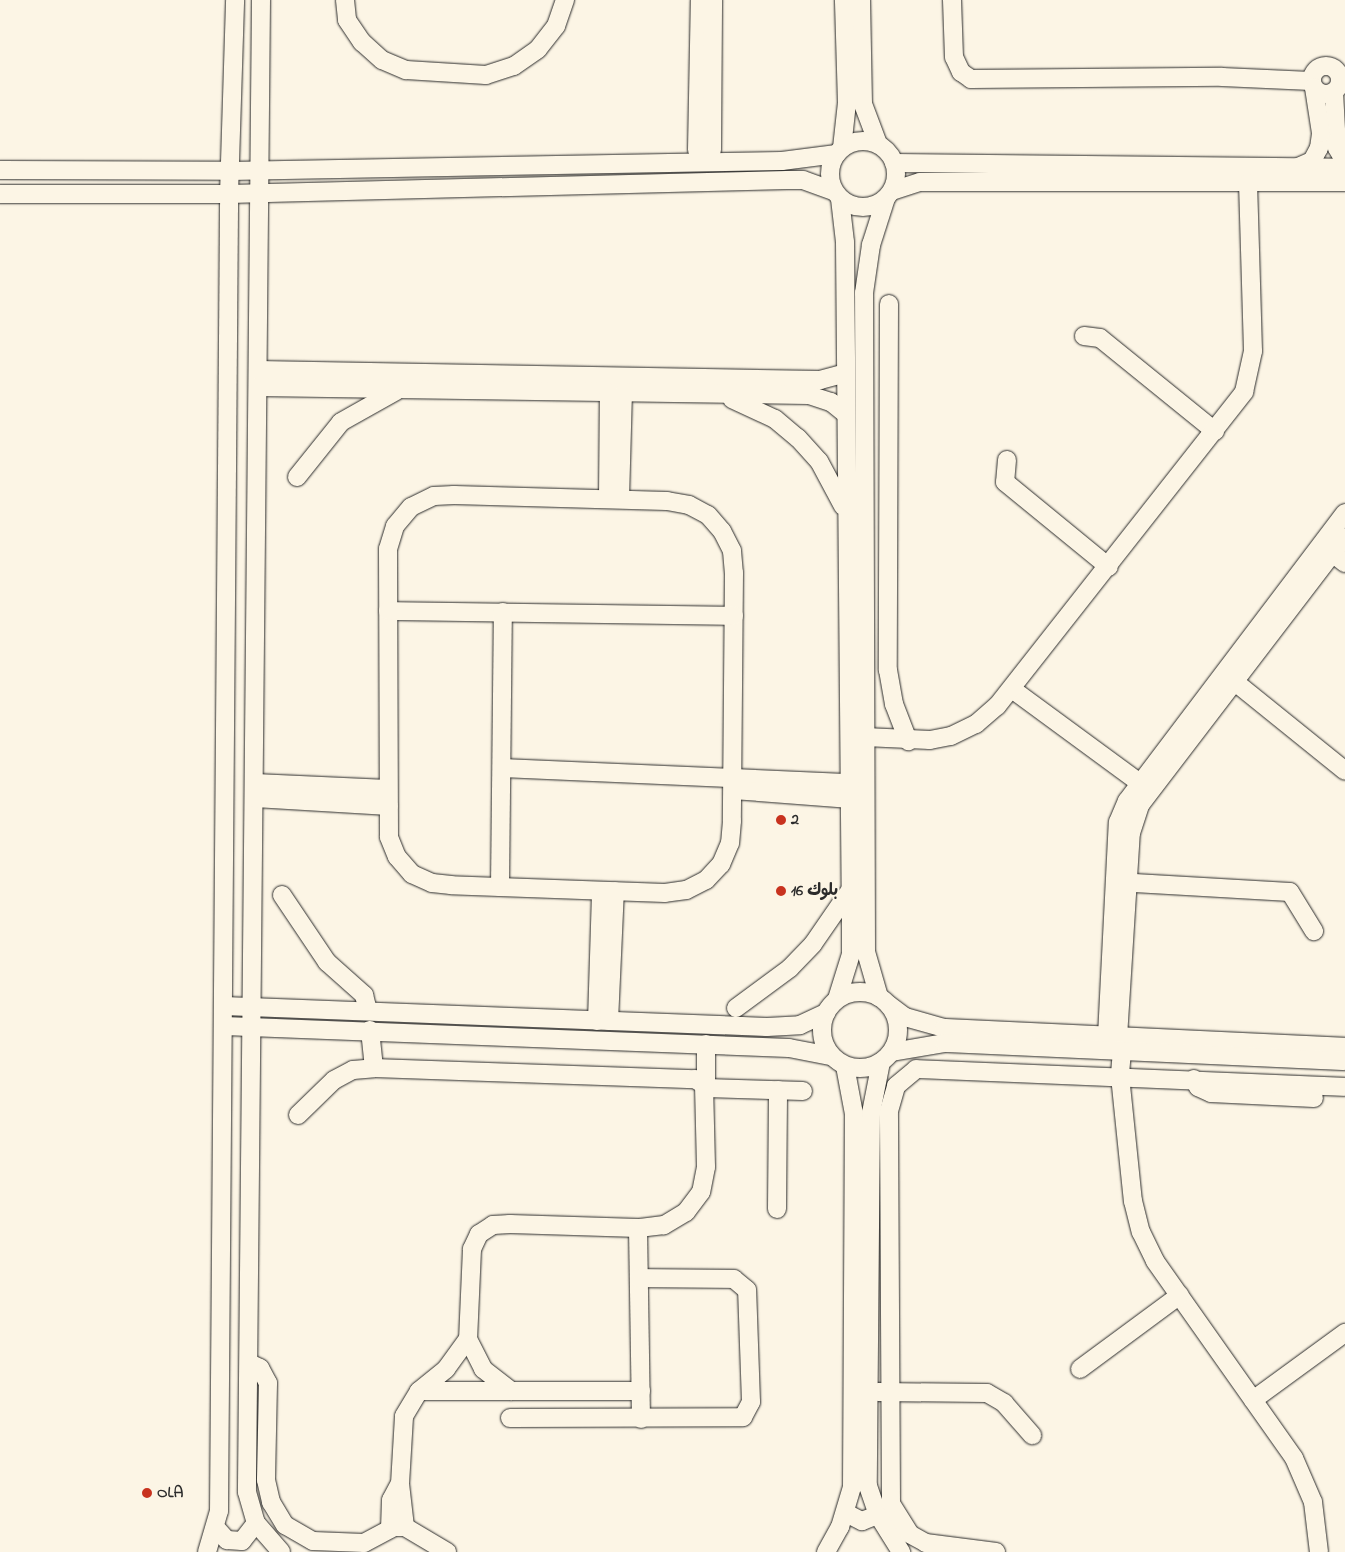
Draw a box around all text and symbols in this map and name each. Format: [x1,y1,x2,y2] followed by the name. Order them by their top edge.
[791,810,799,830] place label: 2
[775,814,787,826] marker: 2
[791,881,838,901] place label: بلوك 16
[775,885,787,897] marker: بلوك 16
[157,1483,183,1503] place label: OLA
[141,1487,153,1499] marker: OLA

